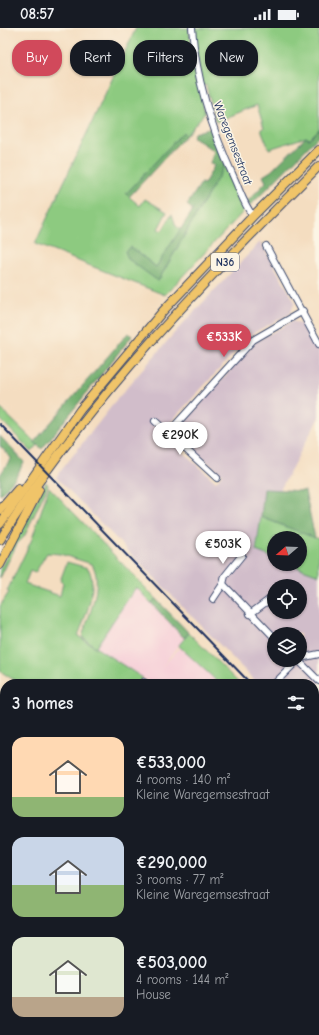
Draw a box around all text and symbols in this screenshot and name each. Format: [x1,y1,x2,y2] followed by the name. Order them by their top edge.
[20,5,54,23] text: 08:57
[12,40,62,76] chip: Buy
[70,40,125,76] chip: Rent
[133,40,197,76] chip: Filters
[205,40,258,76] chip: New
[211,99,256,187] street label: Waregemsestraat
[211,253,239,271] road number: N36
[196,324,252,358] pin: €533K
[206,329,242,344] text: €533K
[152,422,208,456] pin: €290K
[162,427,199,442] text: €290K
[195,531,251,565] pin: €503K
[267,531,307,571] north arrow
[267,531,307,667] map controls
[204,536,242,551] text: €503K
[267,579,307,619] button: locate
[267,627,307,667] button: layers
[285,692,307,714] icon: filters
[12,694,73,713] text: 3 homes
[44,753,92,801] icon: home
[136,753,206,772] text: €533,000
[136,772,230,787] text: 4 rooms · 140 m²
[136,787,269,802] text: Kleine Waregemsestraat
[44,853,92,901] icon: home
[136,853,207,872] text: €290,000
[136,872,223,887] text: 3 rooms · 77 m²
[136,887,269,902] text: Kleine Waregemsestraat
[44,953,92,1001] icon: home
[136,953,207,972] text: €503,000
[136,972,229,987] text: 4 rooms · 144 m²
[136,987,171,1002] text: House

